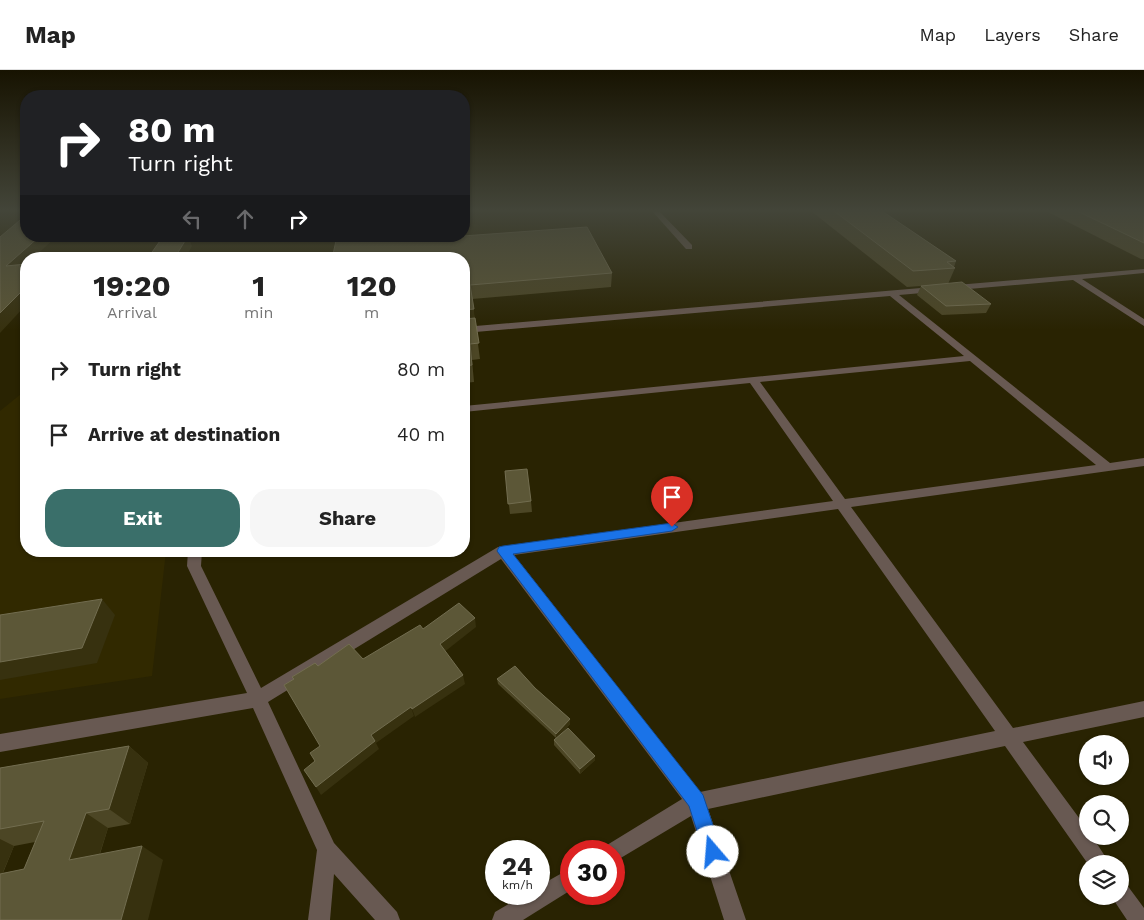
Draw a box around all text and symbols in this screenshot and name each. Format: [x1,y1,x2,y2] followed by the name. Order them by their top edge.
[25,21,76,49] text: Map
[919,24,956,45] text: Map
[984,24,1041,45] text: Layers
[1069,24,1119,45] text: Share
[128,109,215,151] text: 80 m
[45,110,110,175] icon: right
[128,151,233,176] text: Turn right
[178,205,206,233] icon: left
[231,205,259,233] icon: ahead
[284,205,312,233] icon: right
[93,268,171,303] text: 19:20
[252,268,265,303] text: 1
[347,268,397,303] text: 120
[107,303,157,322] text: Arrival
[244,303,273,322] text: min
[364,303,379,322] text: m
[45,356,73,384] icon: right
[88,358,181,381] text: Turn right
[397,358,445,381] text: 80 m
[45,421,73,449] icon: arrive
[88,423,280,446] text: Arrive at destination
[397,423,445,446] text: 40 m
[651,476,693,527] pin
[658,483,686,511] icon: arrive
[45,489,240,547] button: Exit
[250,489,445,547] button: Share
[1079,735,1129,905] map controls
[1079,735,1129,785] button: sound
[1079,795,1129,845] button: search
[686,825,738,877] position arrow
[560,840,625,905] speed limit sign: 30
[502,852,533,881] text: 24
[1079,855,1129,905] button: layers
[502,878,533,892] text: km/h

